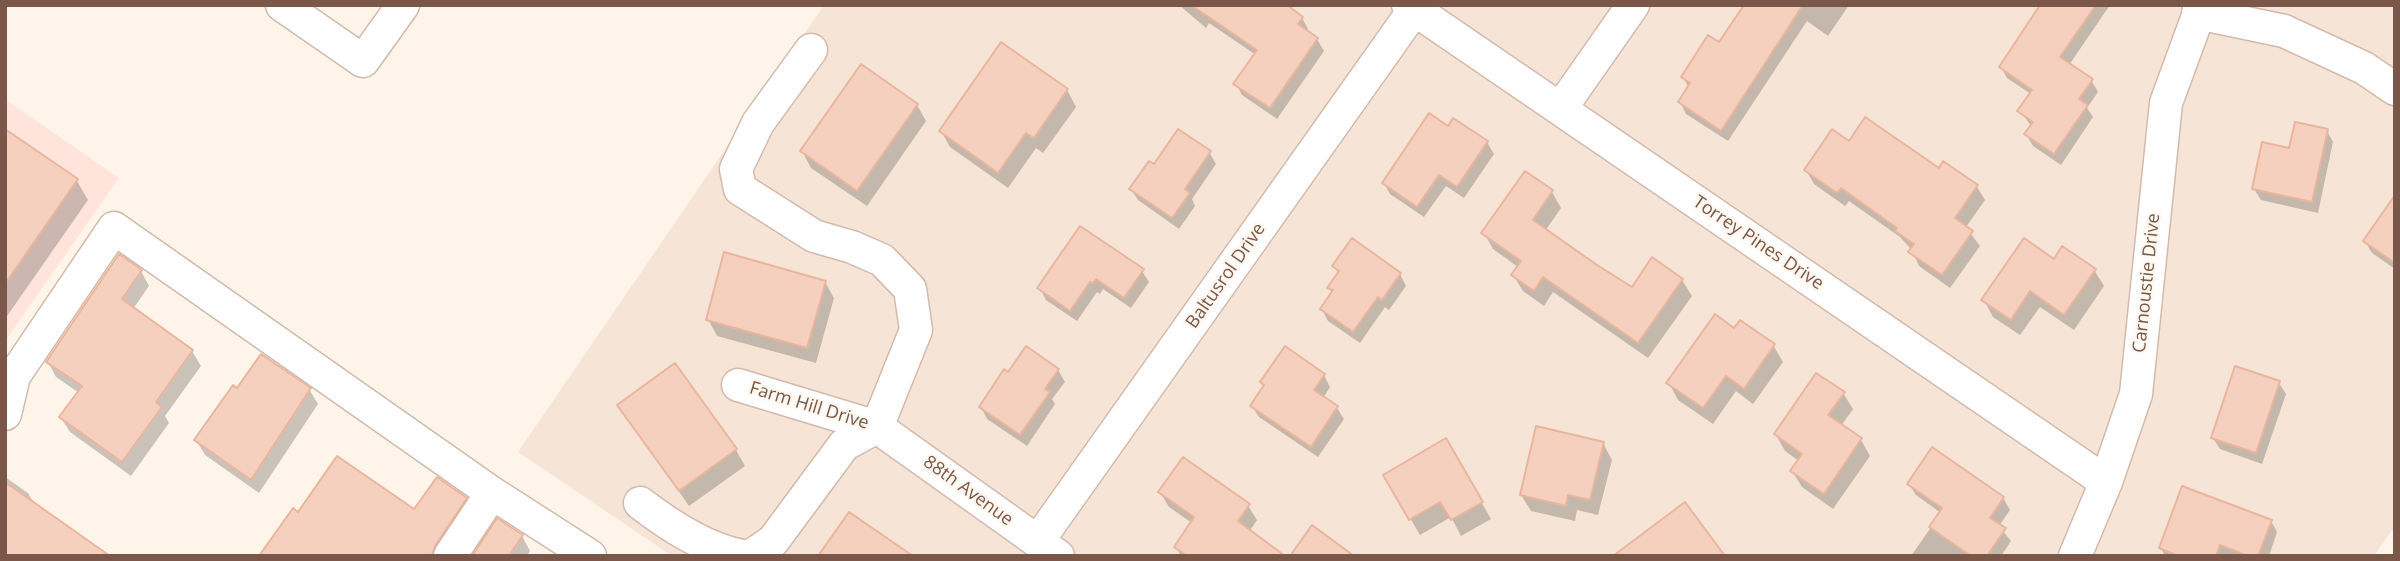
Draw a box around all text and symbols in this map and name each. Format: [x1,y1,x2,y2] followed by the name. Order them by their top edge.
[1689,191,1827,295] street label: Torrey Pines Drive
[2129,212,2165,354] street label: Carnoustie Drive
[1182,219,1270,333] street label: Baltusrol Drive
[747,378,871,434] street label: Farm Hill Drive
[919,451,1017,531] street label: 88th Avenue

